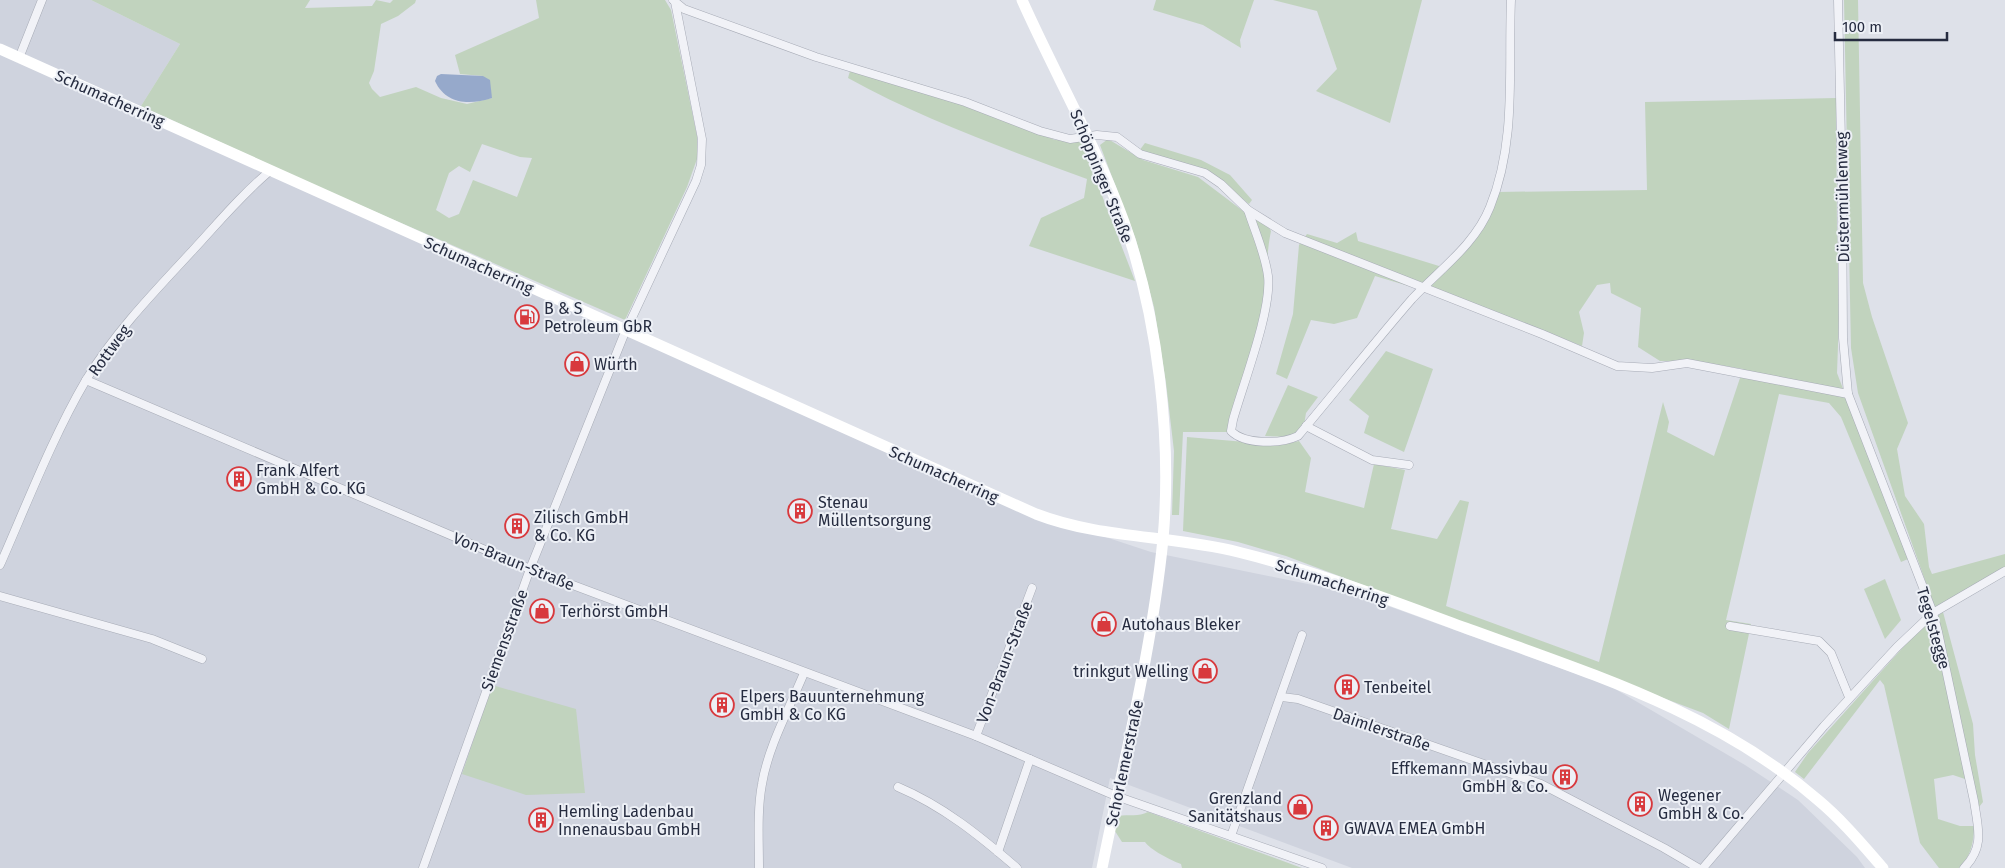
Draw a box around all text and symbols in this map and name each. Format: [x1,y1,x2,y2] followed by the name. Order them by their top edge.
[1835,10,1948,42] scale bar
[1842,18,1882,36] text: 100 m
[52,66,168,131] street label: Schumacherring
[1066,107,1137,246] street label: Schöppinger Straße
[1832,131,1853,263] street label: Düstermühlenweg
[421,233,537,298] street label: Schumacherring
[544,299,653,336] place label: B & S Petroleum GbR
[514,304,540,330] fuel station icon: B & S Petroleum GbR
[84,320,135,380] street label: Rottweg
[564,351,590,377] shop icon: Würth
[594,355,638,374] place label: Würth
[886,442,1002,507] street label: Schumacherring
[256,461,366,498] place label: Frank Alfert GmbH & Co. KG
[226,466,252,492] building icon: Frank Alfert GmbH & Co. KG
[818,493,932,530] place label: Stenau Müllentsorgung
[787,498,813,524] building icon: Stenau Müllentsorgung
[534,508,629,545] place label: Zilisch GmbH & Co. KG
[504,513,530,539] building icon: Zilisch GmbH & Co. KG
[450,528,577,594] street label: Von-Braun-Straße
[1273,555,1391,610] street label: Schumacherring
[1913,585,1954,671] street label: Tegelstegge
[477,587,532,694] street label: Siemensstraße
[529,598,555,624] shop icon: Terhörst GmbH
[972,598,1036,726] street label: Von-Braun-Straße
[560,602,669,621] place label: Terhörst GmbH
[1091,611,1117,637] shop icon: Autohaus Bleker
[1122,615,1241,634] place label: Autohaus Bleker
[1192,658,1218,684] shop icon: trinkgut Welling
[1073,662,1189,681] place label: trinkgut Welling
[1334,674,1360,700] building icon: Tenbeitel
[1364,678,1431,697] place label: Tenbeitel
[740,687,925,724] place label: Elpers Bauunternehmung GmbH & Co KG
[709,692,735,718] building icon: Elpers Bauunternehmung GmbH & Co KG
[1102,698,1147,828] street label: Schorlemerstraße
[1330,704,1433,755] street label: Daimlerstraße
[1391,759,1548,796] place label: Effkemann MAssivbau GmbH & Co.
[1552,764,1578,790] building icon: Effkemann MAssivbau GmbH & Co.
[1658,786,1744,823] place label: Wegener GmbH & Co.
[1188,789,1282,826] place label: Grenzland Sanitätshaus
[1627,791,1653,817] building icon: Wegener GmbH & Co.
[1287,794,1313,820] shop icon: Grenzland Sanitätshaus
[558,802,701,839] place label: Hemling Ladenbau Innenausbau GmbH
[528,807,554,833] building icon: Hemling Ladenbau Innenausbau GmbH
[1313,815,1339,841] building icon: GWAVA EMEA GmbH
[1344,819,1486,838] place label: GWAVA EMEA GmbH

